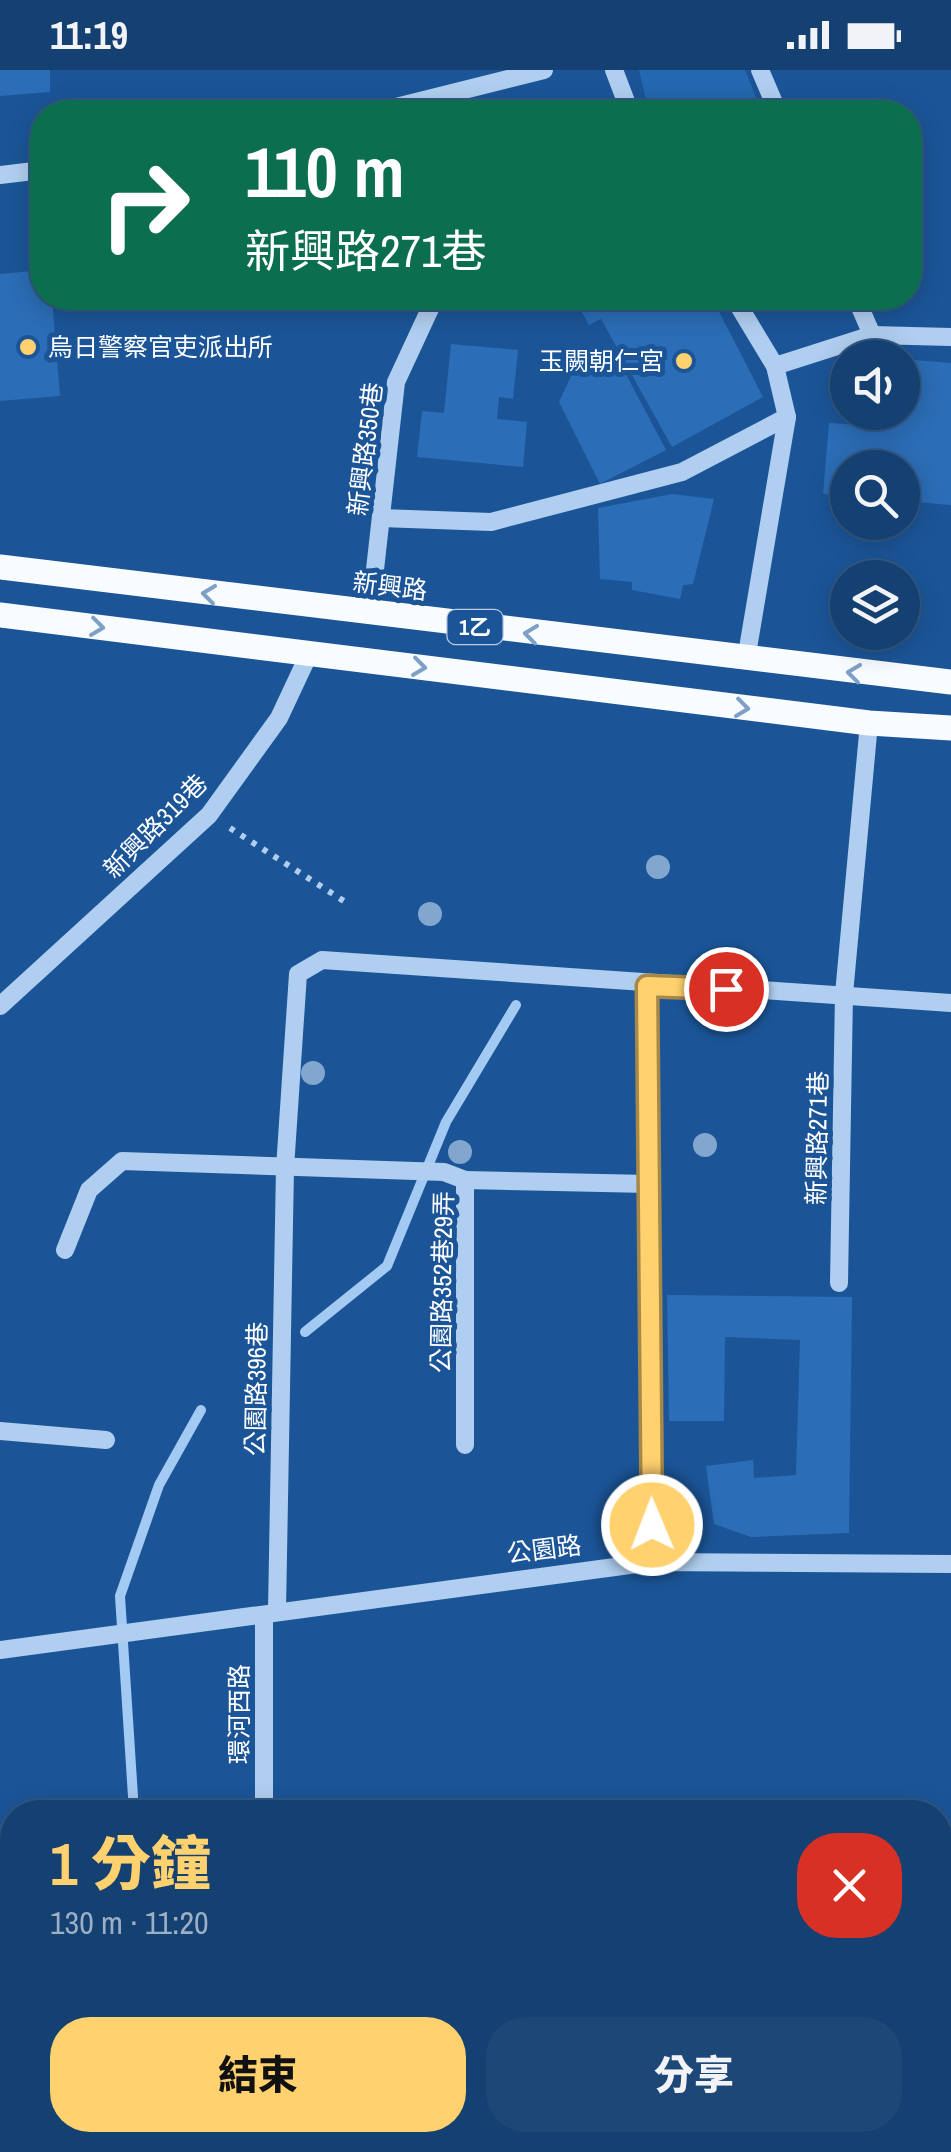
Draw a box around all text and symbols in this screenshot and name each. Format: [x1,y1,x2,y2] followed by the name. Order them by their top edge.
[50,10,128,61] text: 11:19
[245,125,405,219] text: 110 m
[80,140,210,270] icon: right
[245,220,487,281] text: 新興路271巷
[48,330,273,364] place label: 烏日警察官吏派出所
[17,336,39,358] marker: 烏日警察官吏派出所
[830,340,920,650] map controls
[830,340,920,430] button: sound
[539,344,664,378] place label: 玉闕朝仁宮
[673,350,695,372] marker: 玉闕朝仁宮
[340,380,390,518] street label: 新興路350巷
[830,450,920,540] button: search
[830,560,920,650] button: layers
[351,565,429,607] street label: 新興路
[200,584,217,605] one-way arrow
[448,610,502,644] road number: 1乙
[89,616,105,637] one-way arrow
[523,624,539,645] one-way arrow
[411,656,428,677] one-way arrow
[846,663,862,684] one-way arrow
[733,696,750,717] one-way arrow
[96,767,214,885] street label: 新興路319巷
[684,947,769,1032] pin
[699,962,754,1017] icon: arrive
[799,1071,835,1205] street label: 新興路271巷
[423,1191,461,1373] street label: 公園路352巷29弄
[238,1322,274,1456] street label: 公園路396巷
[600,1473,704,1577] position arrow
[505,1528,583,1570] street label: 公園路
[222,1664,256,1764] street label: 環河西路
[50,1823,211,1904] text: 1 分鐘
[797,1833,902,1938] button: close
[50,1901,209,1944] text: 130 m · 11:20
[50,2017,466,2132] button: 結束
[486,2017,902,2132] button: 分享

